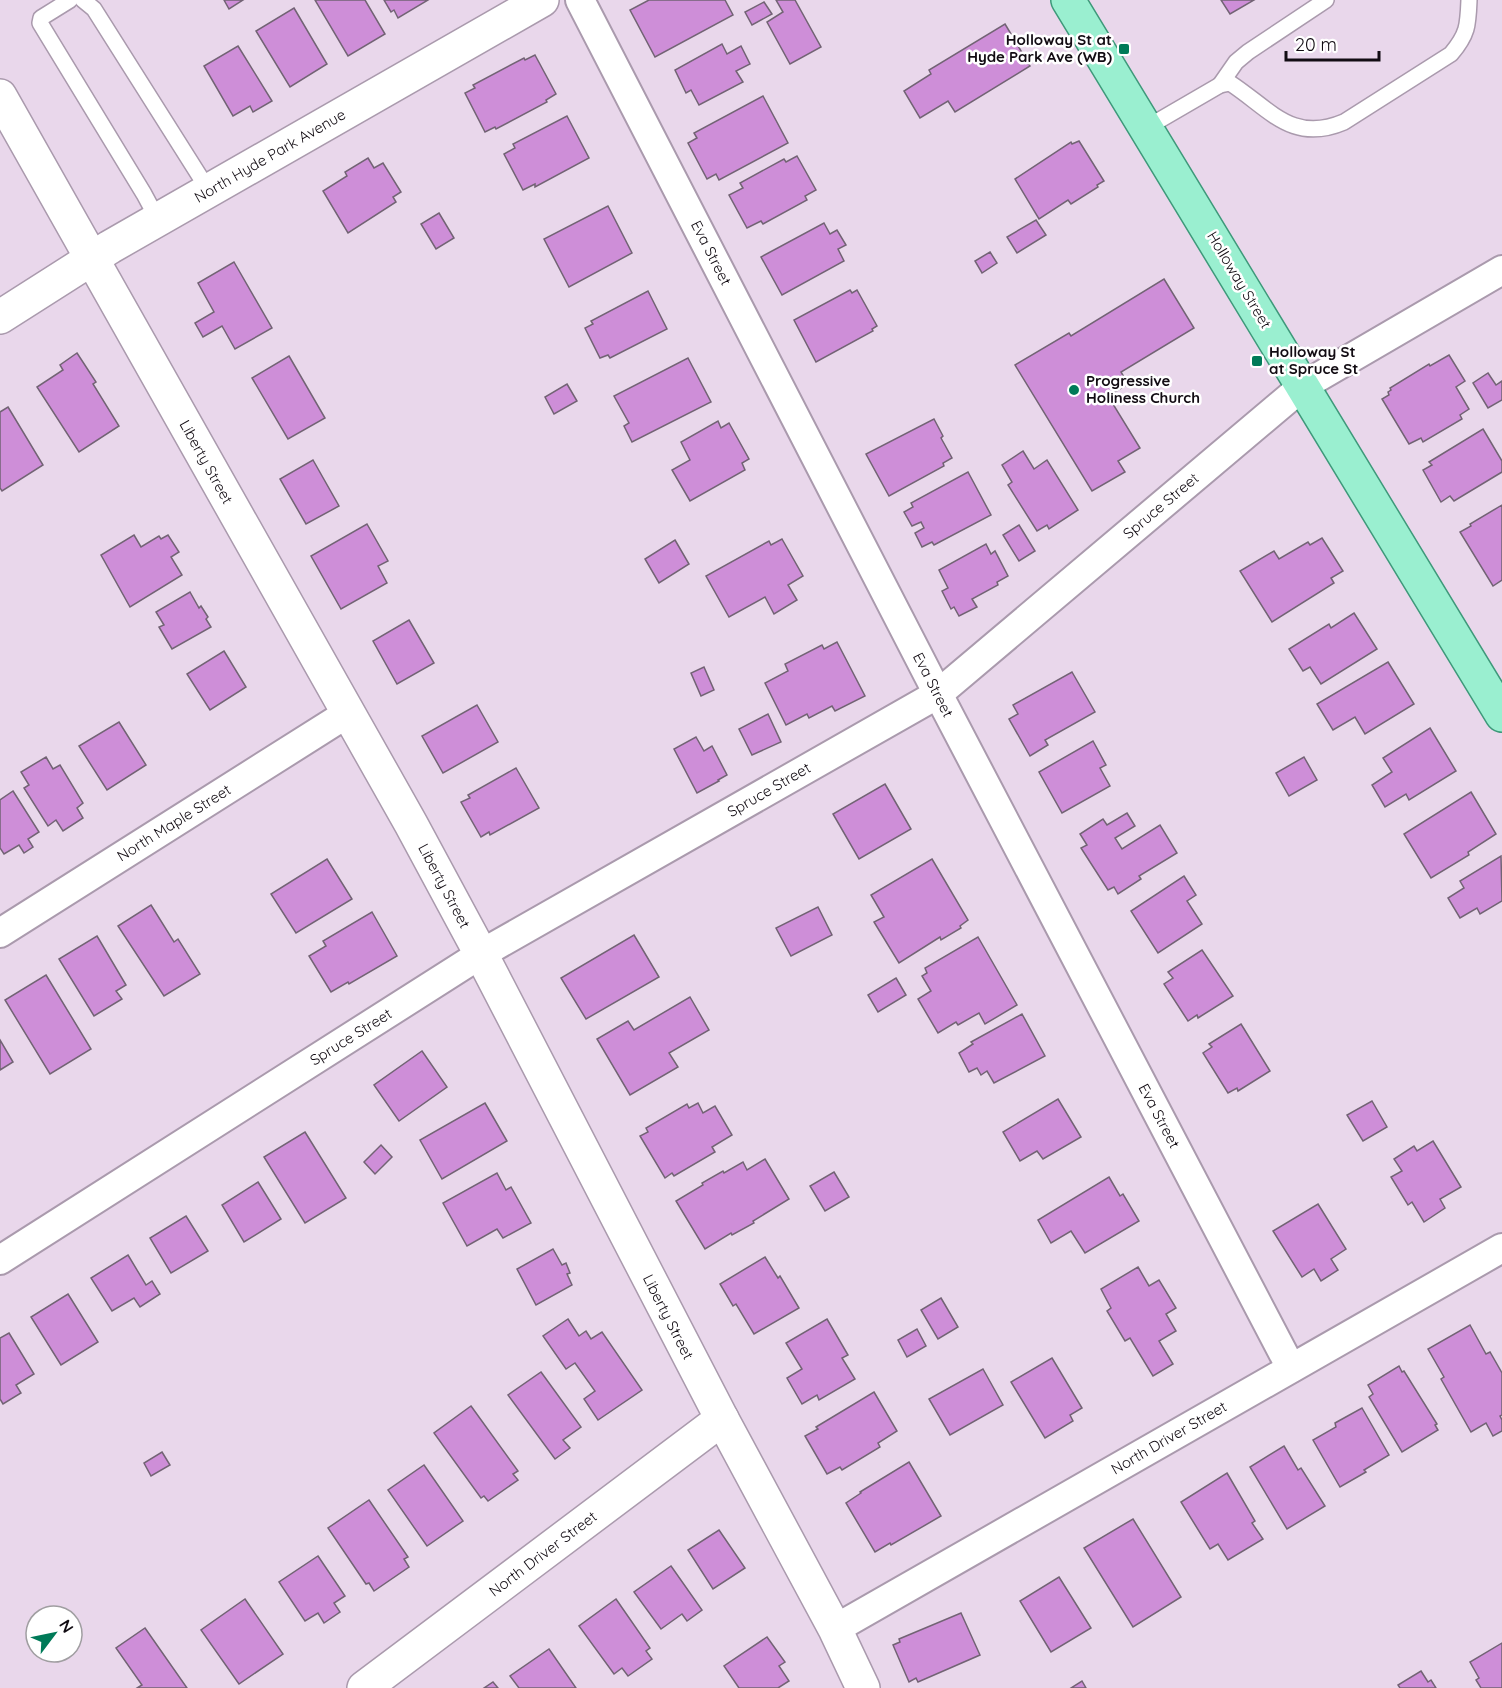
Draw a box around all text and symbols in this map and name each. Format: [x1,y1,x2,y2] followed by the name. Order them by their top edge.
[1286,24,1379,62] scale bar
[967,30,1112,66] place label: Holloway St at Hyde Park Ave (WB)
[1295,33,1337,56] text: 20 m
[1117,42,1131,56] marker: Holloway St at Hyde Park Ave (WB)
[191,104,349,207] street label: North Hyde Park Avenue
[687,217,736,288] street label: Eva Street
[1203,228,1276,332] street label: Holloway Street
[1269,342,1358,378] place label: Holloway St at Spruce St
[1250,354,1264,368] marker: Holloway St at Spruce St
[1086,371,1200,407] place label: Progressive Holiness Church
[1067,383,1081,397] marker: Progressive Holiness Church
[176,416,237,507] street label: Liberty Street
[1119,468,1202,543] street label: Spruce Street
[909,649,958,720] street label: Eva Street
[724,758,814,821] street label: Spruce Street
[113,780,234,865] street label: North Maple Street
[414,840,475,931] street label: Liberty Street
[306,1004,395,1069] street label: Spruce Street
[1135,1080,1184,1151] street label: Eva Street
[639,1271,698,1363] street label: Liberty Street
[1108,1397,1230,1478] street label: North Driver Street
[485,1507,601,1600] street label: North Driver Street
[24,1604,84,1664] north arrow
[55,1616,78,1636] text: N

